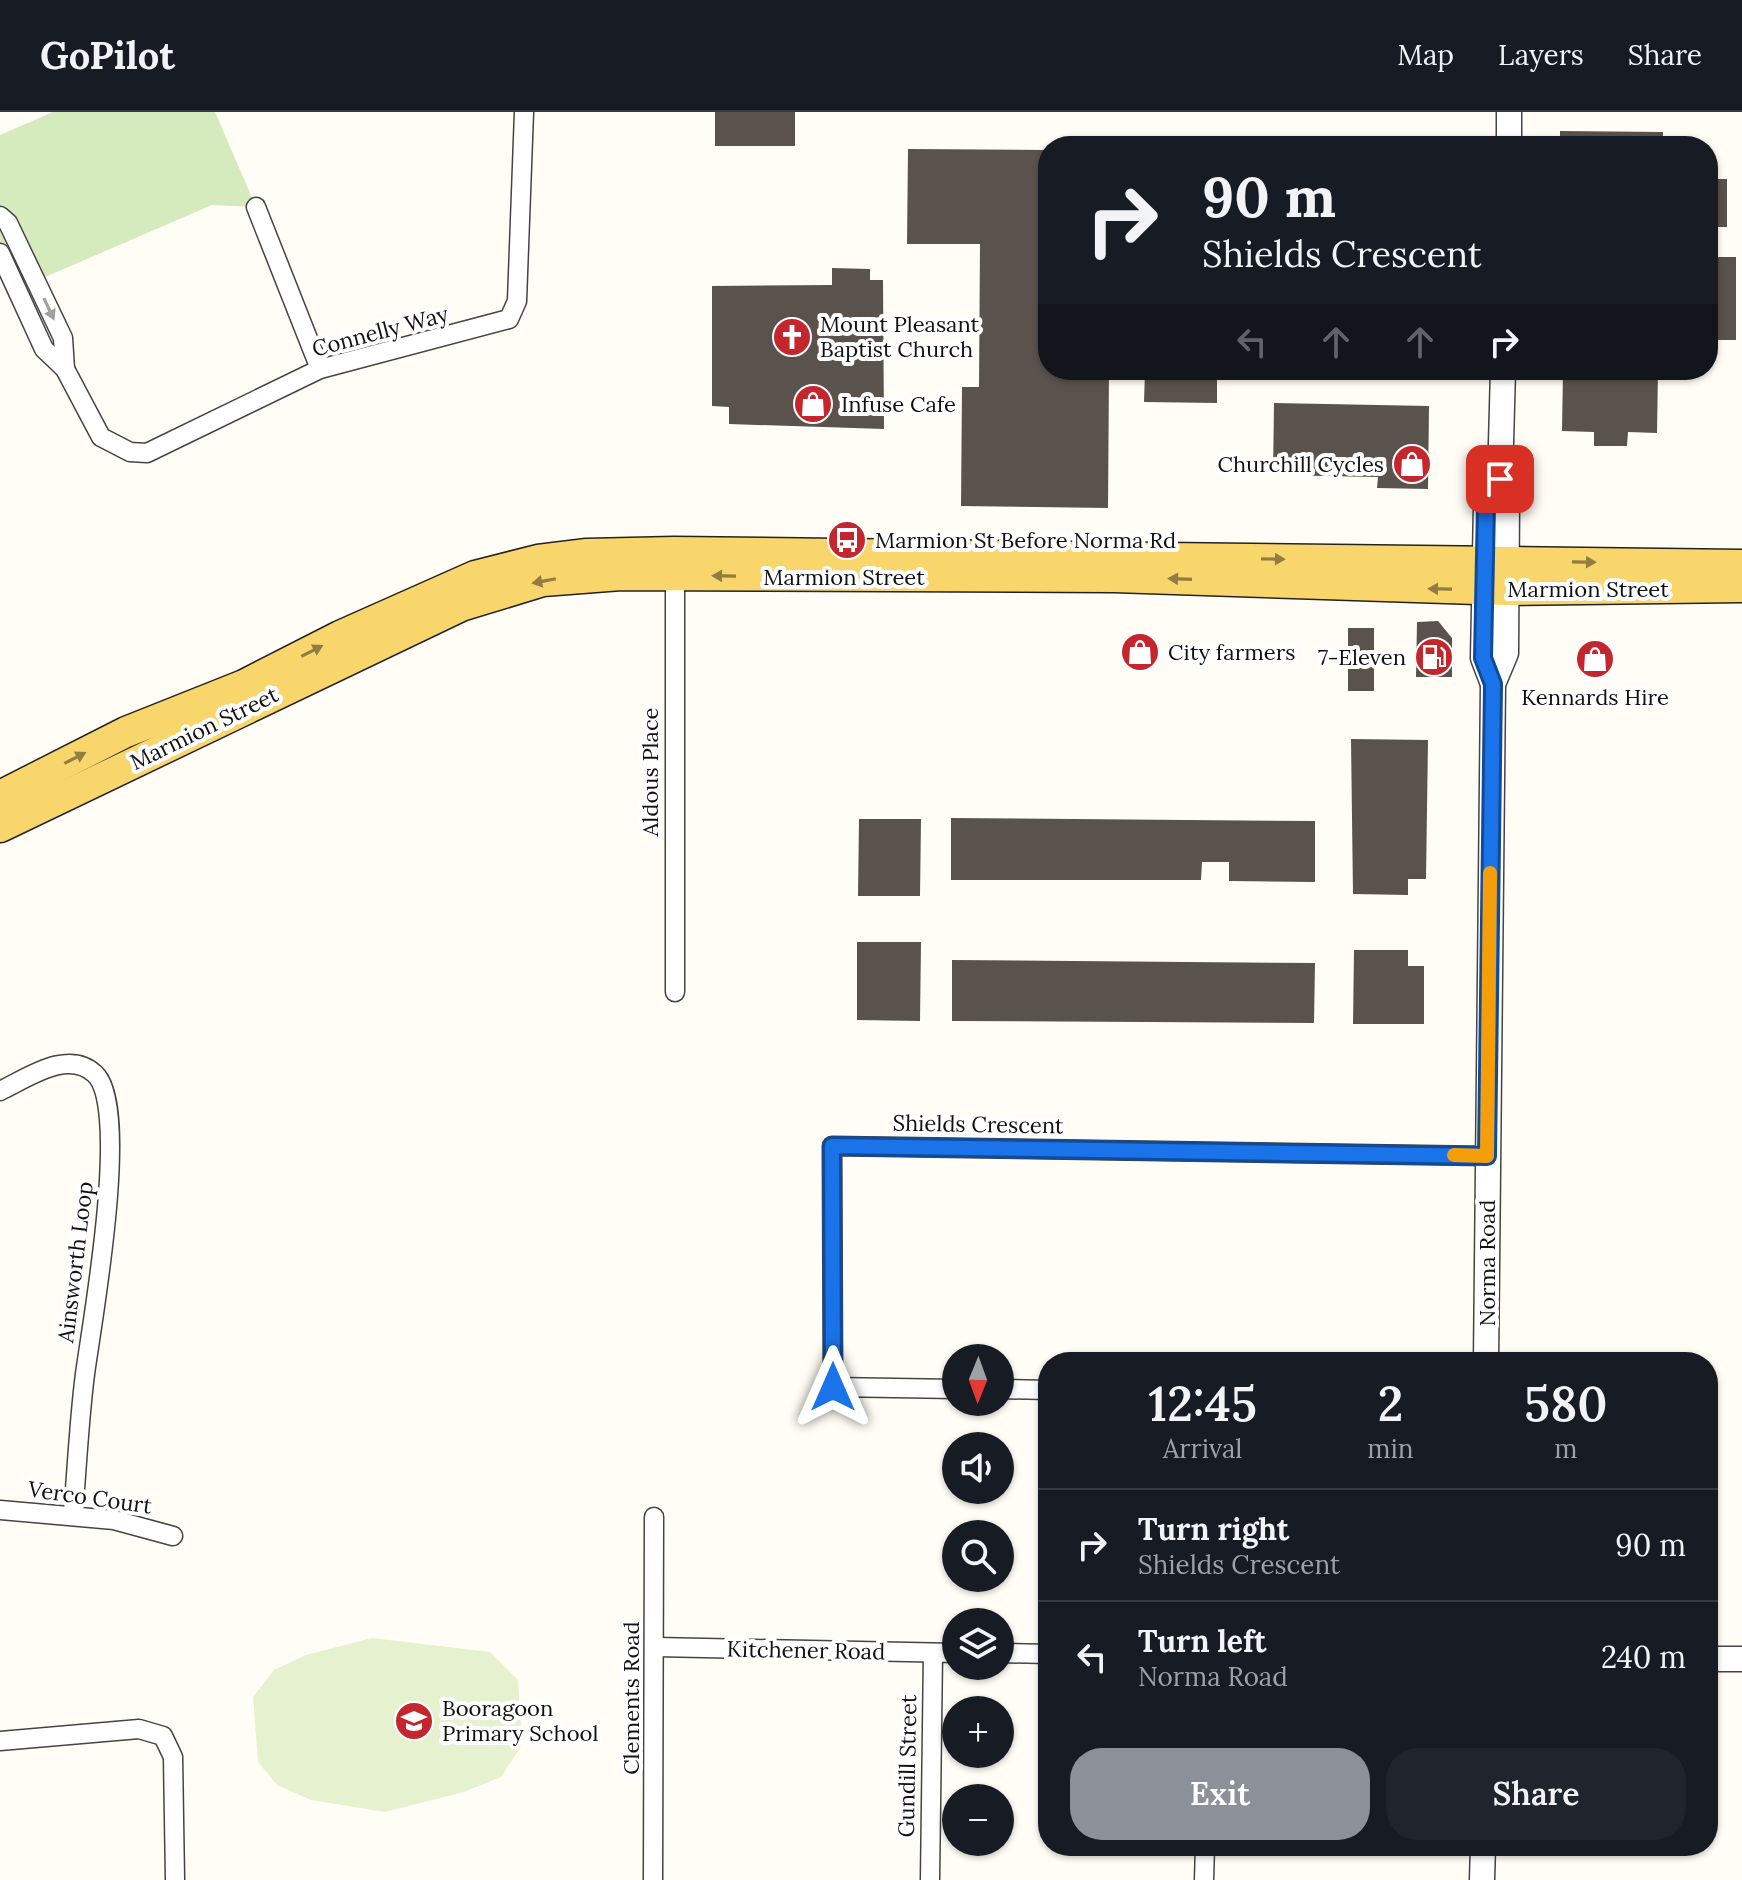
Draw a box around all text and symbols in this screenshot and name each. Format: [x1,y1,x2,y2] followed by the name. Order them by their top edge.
[40,31,175,79] text: GoPilot
[1397,37,1454,73] text: Map
[1498,37,1584,73] text: Layers
[1628,37,1702,73] text: Share
[1202,161,1336,232] text: 90 m
[1070,168,1174,272] icon: right
[1202,231,1482,277] text: Shields Crescent
[42,298,56,321] one-way arrow
[309,299,452,363] street label: Connelly Way
[820,310,980,363] place label: Mount Pleasant Baptist Church
[771,316,813,358] church icon: Mount Pleasant Baptist Church
[1230,320,1274,364] icon: left
[1314,320,1358,364] icon: ahead
[1398,320,1442,364] icon: ahead
[1482,320,1526,364] icon: right
[792,383,834,425] shop icon: Infuse Cafe
[841,390,956,418] place label: Infuse Cafe
[1391,443,1433,485] shop icon: Churchill Cycles
[1466,445,1534,513] pin
[1218,450,1384,478] place label: Churchill Cycles
[1478,457,1522,501] icon: arrive
[826,519,868,561] bus stop icon: Marmion St Before Norma Rd
[875,526,1176,554] place label: Marmion St Before Norma Rd
[1261,552,1286,565] one-way arrow
[1572,555,1597,568] one-way arrow
[763,563,925,591] street label: Marmion Street
[711,570,736,582] one-way arrow
[1167,572,1192,585] one-way arrow
[1507,575,1669,603] street label: Marmion Street
[531,576,556,588] one-way arrow
[1427,582,1452,595] one-way arrow
[1119,631,1161,673] shop icon: City farmers
[1413,636,1455,678] fuel station icon: 7-Eleven
[1168,638,1296,666] place label: City farmers
[1574,638,1616,680] shop icon: Kennards Hire
[1318,643,1406,671] place label: 7-Eleven
[301,644,324,658] one-way arrow
[125,680,283,776] street label: Marmion Street
[1521,683,1669,711] place label: Kennards Hire
[636,707,664,837] street label: Aldous Place
[64,751,87,764] one-way arrow
[892,1109,1064,1139] street label: Shields Crescent
[51,1180,99,1345] street label: Ainsworth Loop
[1473,1200,1501,1326] street label: Norma Road
[942,1344,1014,1416] north arrow
[942,1344,1014,1856] map controls
[791,1345,875,1429] position arrow
[1148,1373,1257,1434] text: 12:45
[1378,1373,1403,1434] text: 2
[1524,1373,1608,1434] text: 580
[942,1432,1014,1504] button: sound
[1163,1432,1242,1465] text: Arrival
[1367,1432,1414,1465] text: min
[1554,1432,1577,1465] text: m
[25,1474,154,1520] street label: Verco Court
[1138,1510,1289,1548] text: Turn right
[942,1520,1014,1592] button: search
[1070,1523,1114,1567] icon: right
[1615,1526,1686,1564] text: 90 m
[1138,1548,1340,1581] text: Shields Crescent
[942,1608,1014,1680] button: layers
[617,1621,645,1775] street label: Clements Road
[1138,1622,1266,1660] text: Turn left
[727,1635,885,1665] street label: Kitchener Road
[1070,1635,1114,1679] icon: left
[1601,1638,1686,1676] text: 240 m
[1138,1660,1288,1693] text: Norma Road
[442,1694,598,1747] place label: Booragoon Primary School
[892,1694,922,1838] street label: Gundill Street
[942,1696,1014,1768] button: +
[393,1700,435,1742] school or university icon: Booragoon Primary School
[1070,1748,1370,1840] button: Exit
[1386,1748,1686,1840] button: Share
[942,1784,1014,1856] button: −

